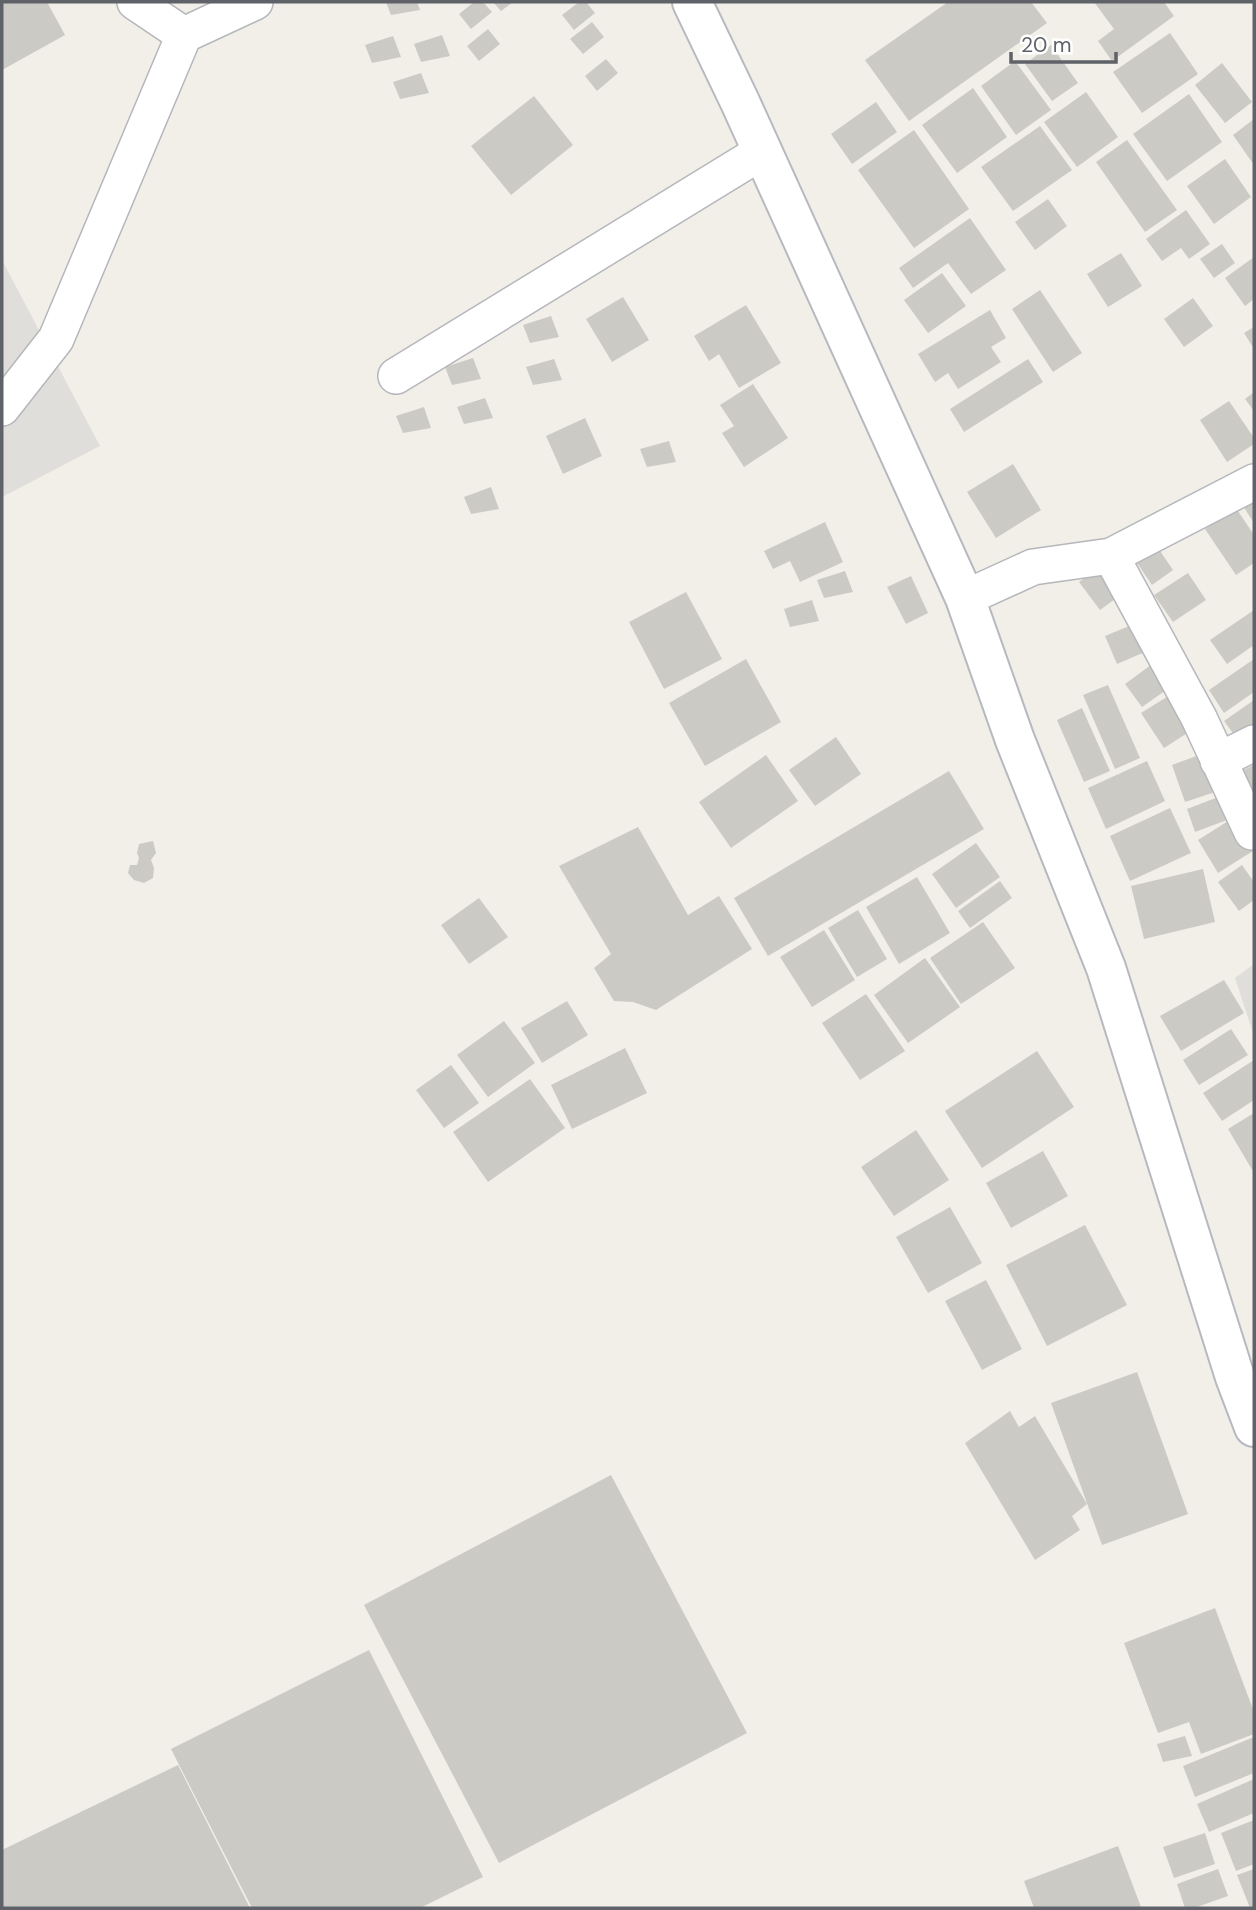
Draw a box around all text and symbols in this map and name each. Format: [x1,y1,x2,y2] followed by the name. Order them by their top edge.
[1011,21,1116,65] scale bar
[1021,31,1072,59] text: 20 m

